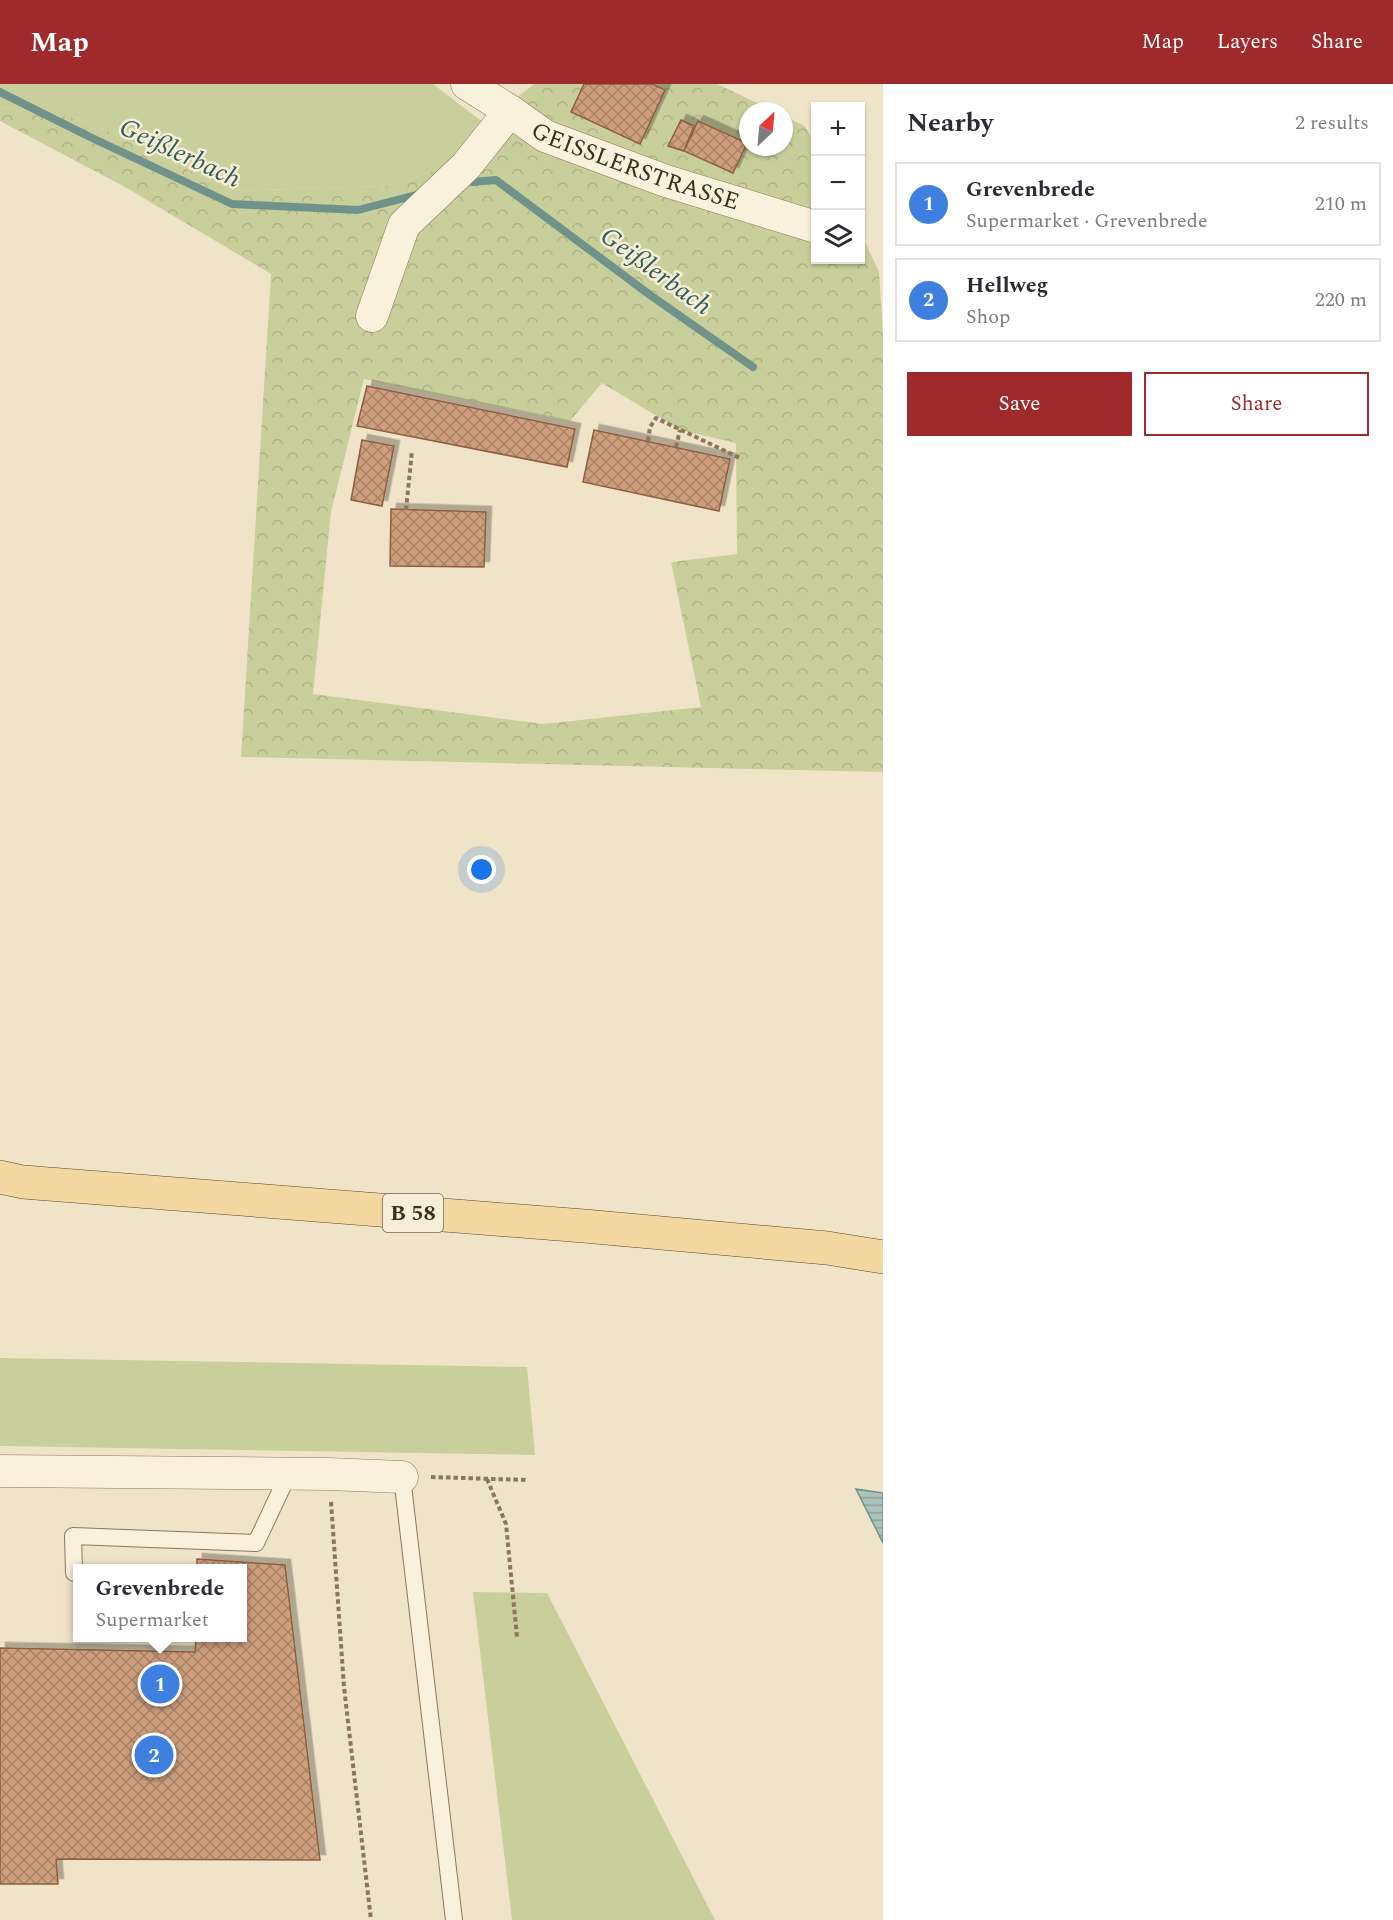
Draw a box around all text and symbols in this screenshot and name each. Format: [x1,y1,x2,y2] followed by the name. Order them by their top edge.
[30,21,89,64] text: Map
[1142,26,1184,58] text: Map
[1217,26,1278,58] text: Layers
[1311,26,1363,58] text: Share
[739,102,793,156] north arrow
[811,102,865,264] map controls
[811,102,865,156] button: +
[907,103,993,143] text: Nearby
[113,107,247,199] water label: Geißlerbach
[1295,108,1369,138] text: 2 results
[523,113,744,220] street label: GEISSLERSTRASSE
[811,156,865,210] button: −
[966,173,1095,206] text: Grevenbrede
[923,189,934,219] text: 1
[1315,189,1367,219] text: 210 m
[966,206,1208,236] text: Supermarket · Grevenbrede
[811,210,865,264] button: layers
[592,217,720,325] water label: Geißlerbach
[966,269,1048,302] text: Hellweg
[923,285,934,315] text: 2
[1315,285,1367,315] text: 220 m
[966,302,1010,332] text: Shop
[907,372,1132,436] button: Save
[1144,372,1369,436] button: Share
[467,855,496,884] your location
[383,1194,443,1232] road number: B 58
[73,1564,247,1642] popup
[96,1572,224,1605] text: Grevenbrede
[96,1605,209,1635] text: Supermarket
[140,1662,180,1706] pin: 1
[134,1732,174,1778] pin: 2

